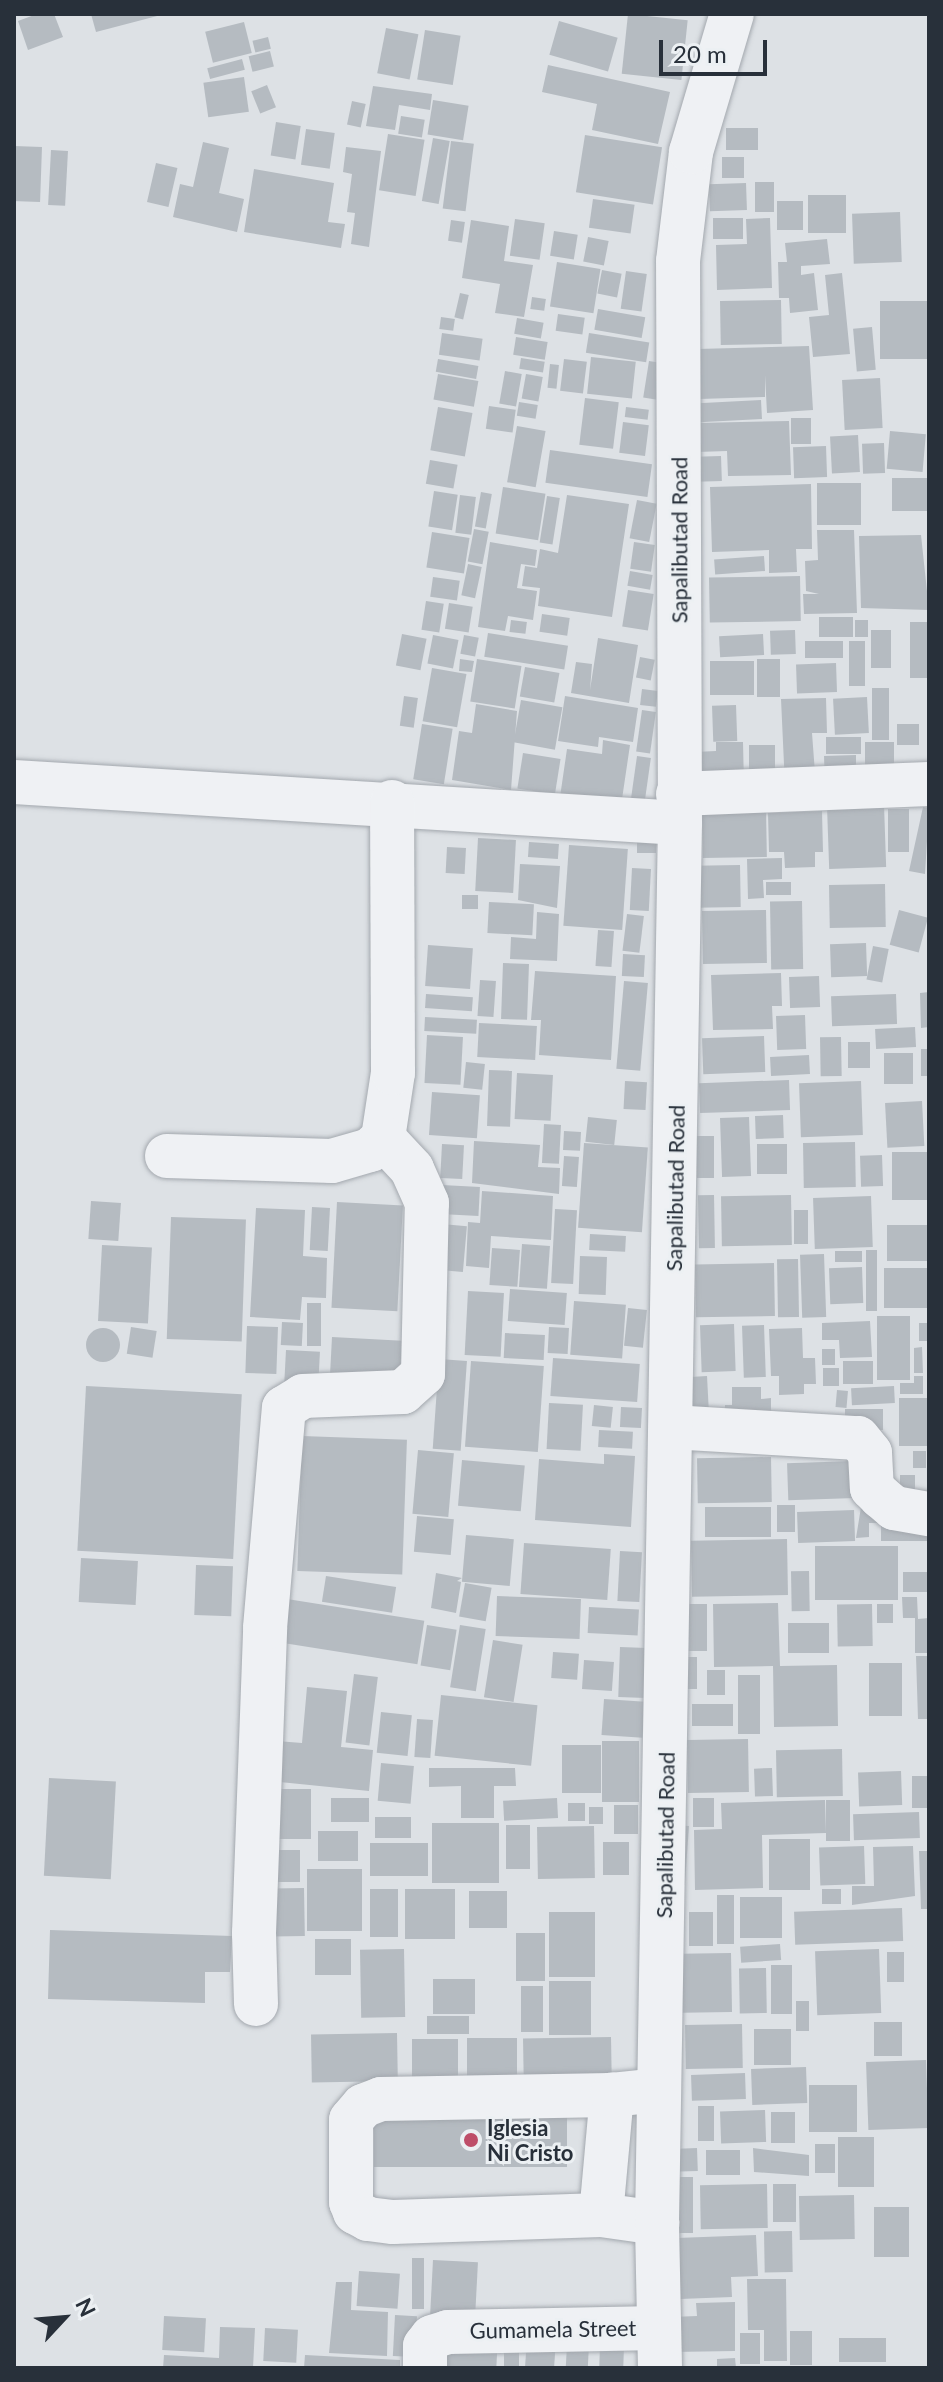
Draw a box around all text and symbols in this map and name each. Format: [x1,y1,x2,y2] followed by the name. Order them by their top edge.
[663,24,771,74] scale bar
[673,39,727,68] text: 20 m
[666,457,692,623] street label: Sapalibutad Road
[660,1104,690,1272] street label: Sapalibutad Road
[650,1751,680,1919] street label: Sapalibutad Road
[487,2114,573,2166] place label: Iglesia Ni Cristo
[462,2131,480,2149] marker: Iglesia Ni Cristo
[24,2278,104,2358] north arrow
[70,2294,102,2321] text: N
[469,2314,637,2344] street label: Gumamela Street

